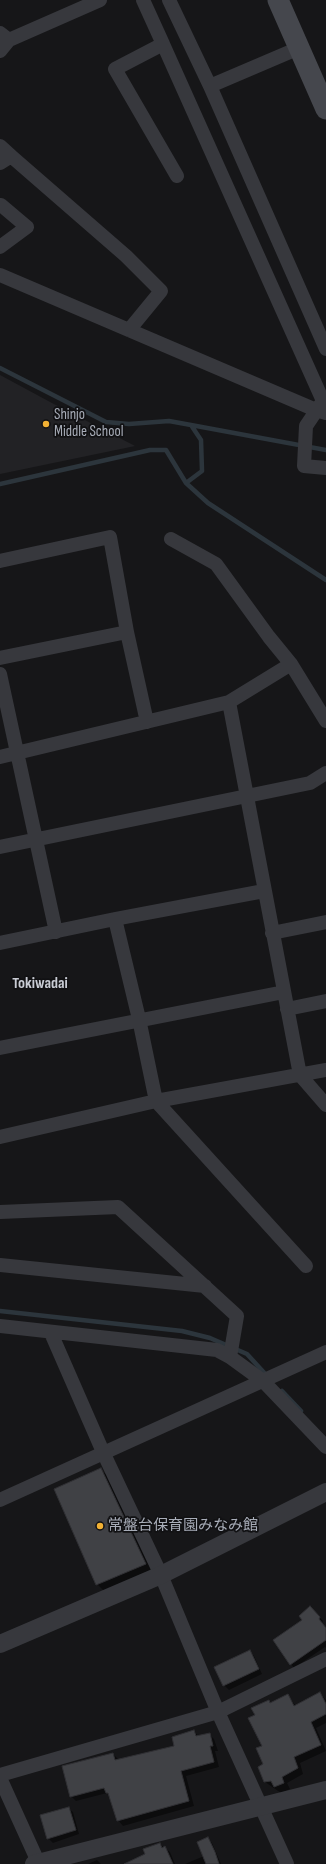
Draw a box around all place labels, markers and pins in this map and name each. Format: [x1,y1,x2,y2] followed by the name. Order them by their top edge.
[54,406,123,441] place label: Shinjo Middle School
[41,419,51,429] marker: Shinjo Middle School
[108,1517,258,1535] place label: 常盤台保育園みなみ館
[95,1521,105,1531] marker: 常盤台保育園みなみ館

